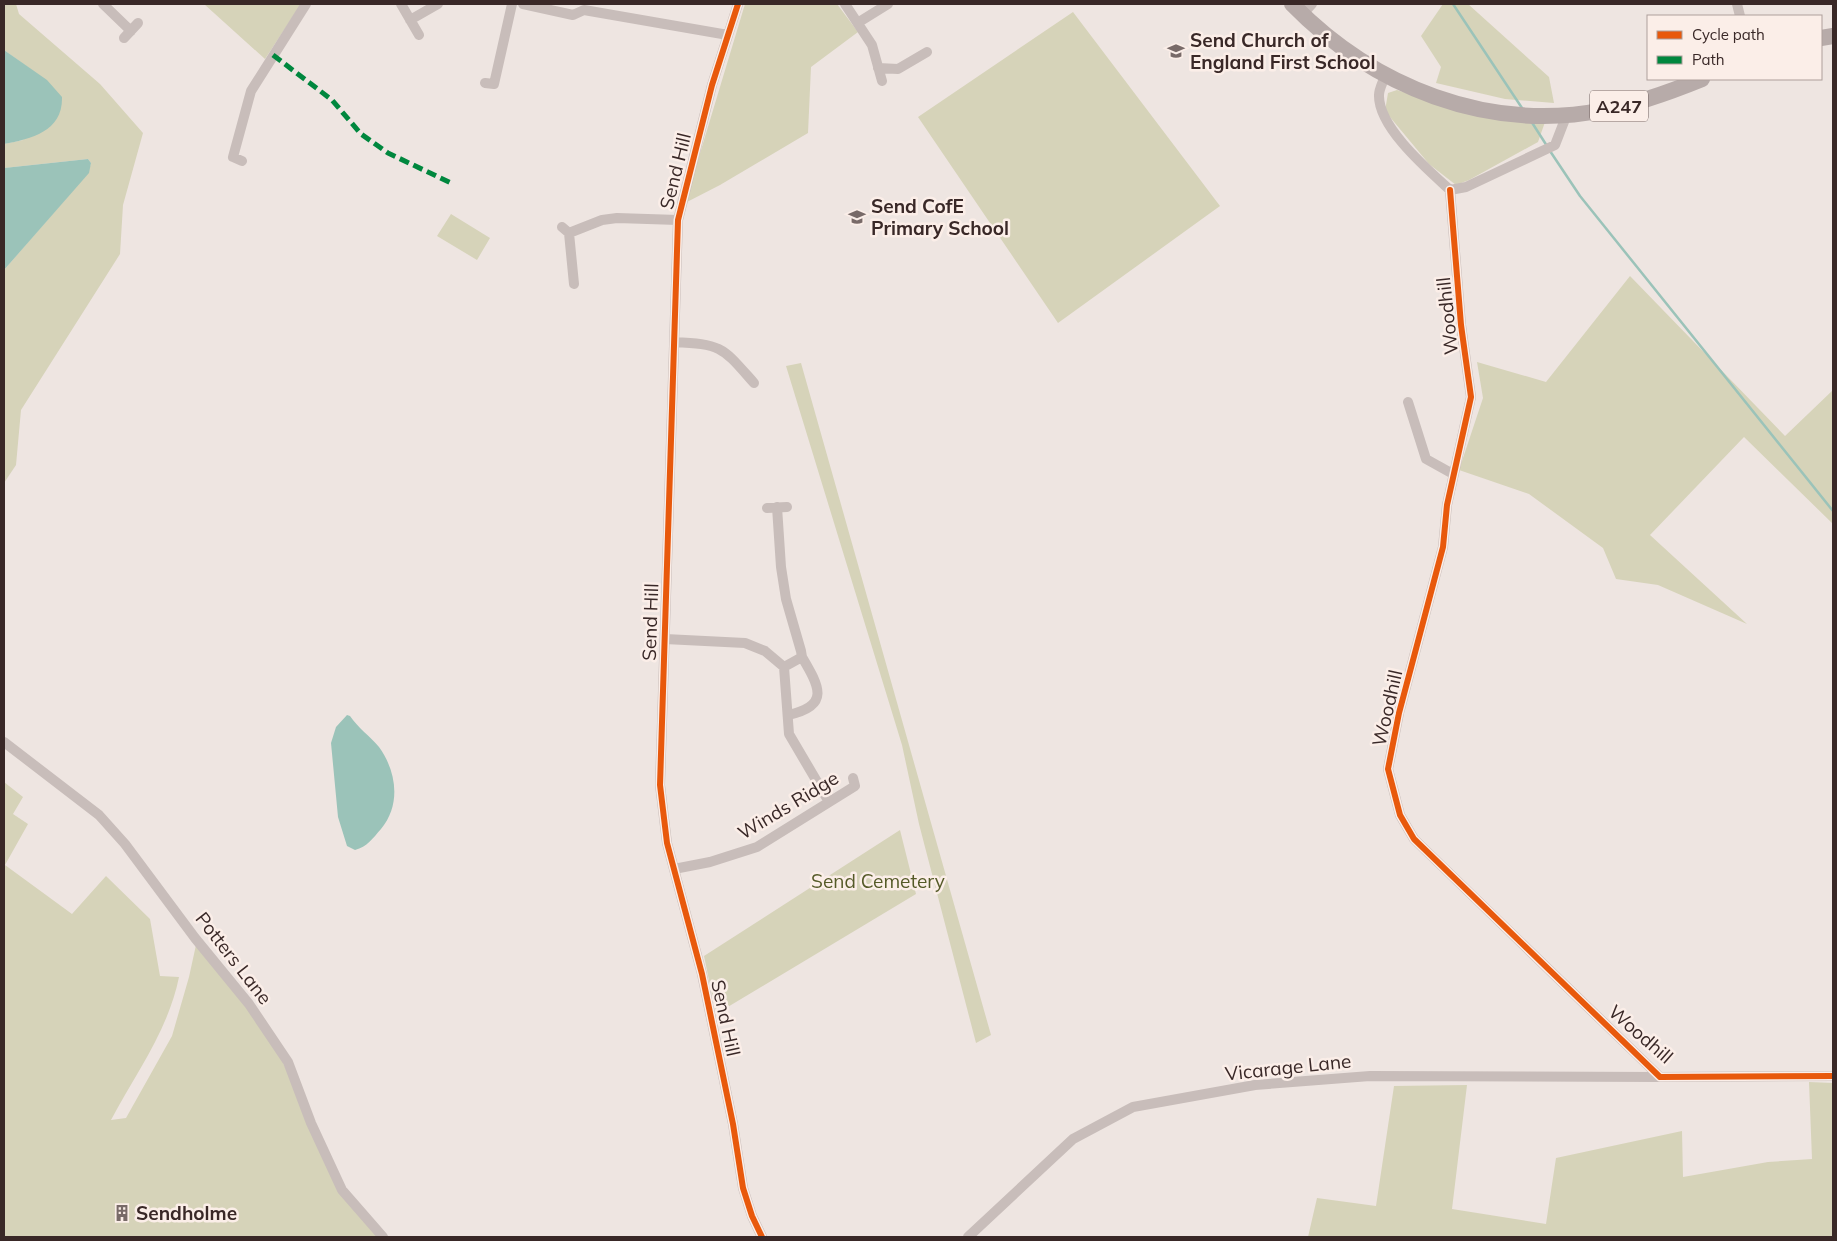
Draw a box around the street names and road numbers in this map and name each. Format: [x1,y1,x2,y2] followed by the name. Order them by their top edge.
[1590,90,1648,122] road number: A247
[654,130,696,212] street label: Send Hill
[1431,276,1463,356] street label: Woodhill
[637,583,663,661] street label: Send Hill
[1367,667,1407,749] street label: Woodhill
[733,766,843,844] street label: Winds Ridge
[191,907,277,1009] street label: Potters Lane
[706,977,746,1059] street label: Send Hill
[1604,999,1678,1069] street label: Woodhill
[1224,1048,1352,1086] street label: Vicarage Lane

